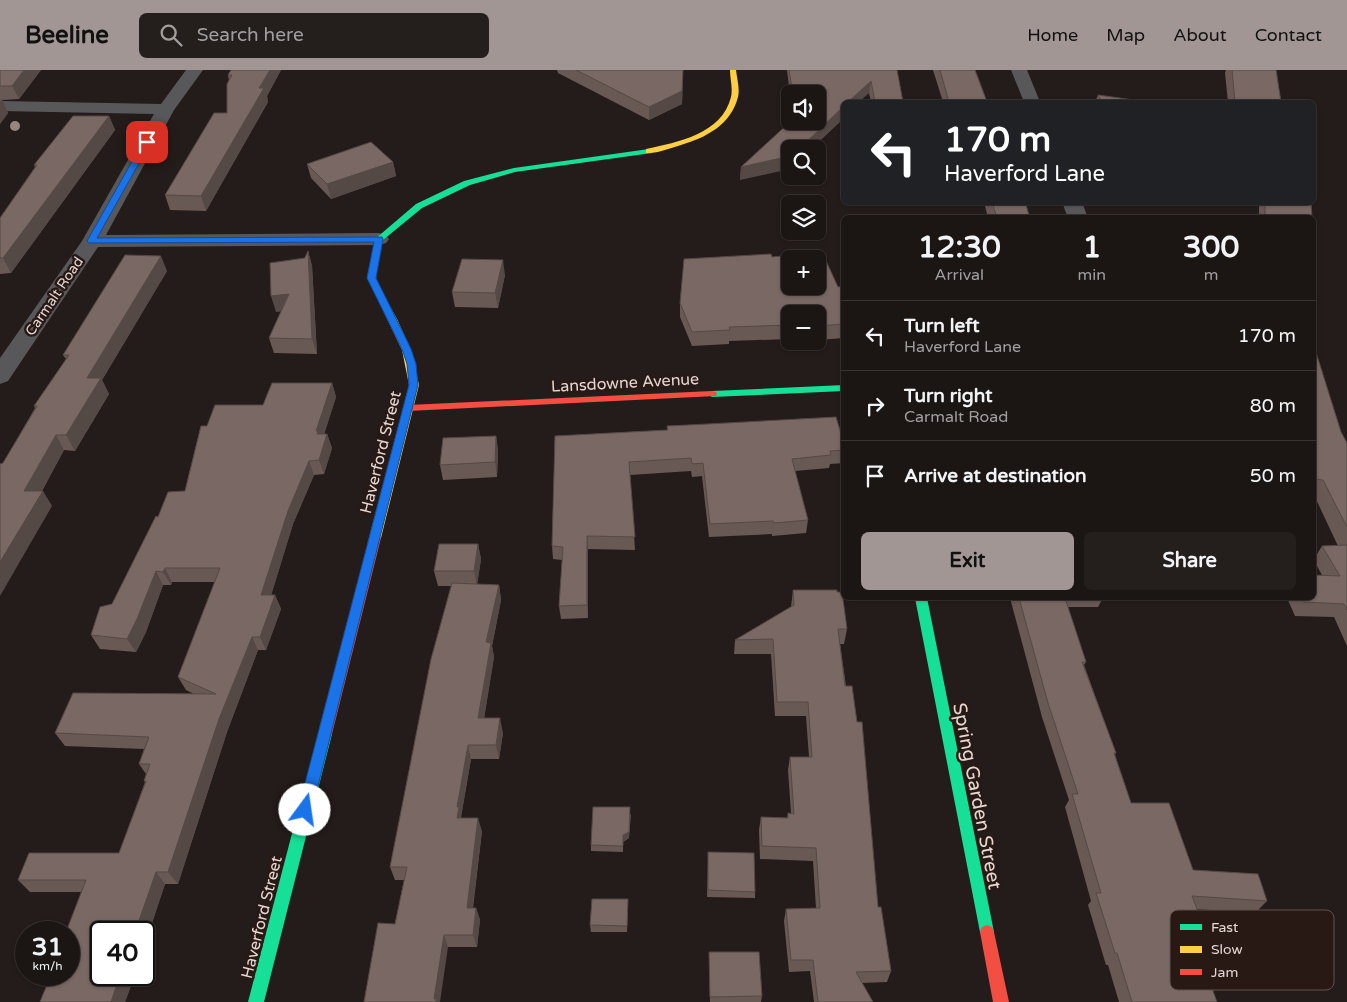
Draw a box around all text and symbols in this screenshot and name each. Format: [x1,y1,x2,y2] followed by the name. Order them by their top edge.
[139,13,489,58] search box
[25,21,109,50] text: Beeline
[157,21,185,49] icon: search
[197,24,304,46] text: Search here
[1027,24,1078,46] text: Home
[1106,24,1145,46] text: Map
[1173,24,1227,46] text: About
[1255,24,1322,46] text: Contact
[781,85,826,350] map controls
[781,85,826,130] button: sound
[944,119,1051,161] text: 170 m
[861,120,926,185] icon: left
[126,121,168,163] pin
[133,128,161,156] icon: arrive
[781,140,826,185] button: search
[944,161,1105,187] text: Haverford Lane
[781,195,826,240] button: layers
[918,229,1001,266] text: 12:30
[1082,229,1101,266] text: 1
[1183,229,1239,266] text: 300
[781,250,826,295] button: +
[22,254,87,339] street label: Carmalt Road
[935,265,984,285] text: Arrival
[1078,265,1106,285] text: min
[1204,265,1218,285] text: m
[781,305,826,350] button: −
[904,315,980,337] text: Turn left
[861,322,889,350] icon: left
[1238,325,1296,347] text: 170 m
[904,337,1021,357] text: Haverford Lane
[551,369,700,397] street label: Lansdowne Avenue
[904,385,992,407] text: Turn right
[356,389,406,516] street label: Haverford Street
[861,392,889,420] icon: right
[1250,395,1296,417] text: 80 m
[904,407,1008,427] text: Carmalt Road
[861,462,889,490] icon: arrive
[904,465,1087,487] text: Arrive at destination
[1250,465,1296,487] text: 50 m
[861,532,1074,590] button: Exit
[1084,532,1296,590] button: Share
[948,701,1006,891] street label: Spring Garden Street
[278,783,330,835] position arrow
[237,854,287,981] street label: Haverford Street
[1170,910,1334,990] legend
[1211,919,1239,936] text: Fast
[90,921,155,986] speed limit sign: 40
[32,932,63,962] text: 31
[1211,941,1243,958] text: Slow
[32,959,63,973] text: km/h
[1211,964,1238,981] text: Jam

